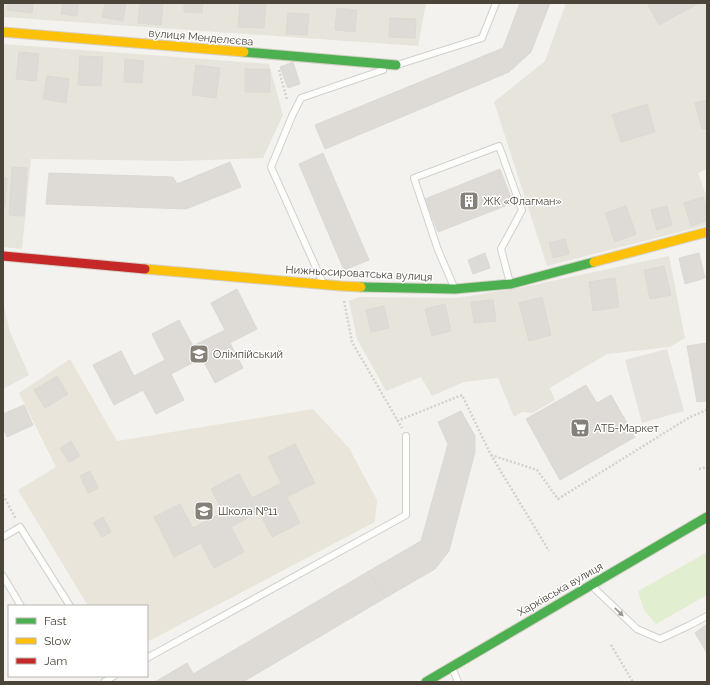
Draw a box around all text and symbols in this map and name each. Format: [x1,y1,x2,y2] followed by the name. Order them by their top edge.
[148,26,254,49] street label: вулиця Менделєєва
[458,190,480,212] building icon: ЖК «Флагман»
[483,195,562,208] place label: ЖК «Флагман»
[285,263,433,284] street label: Нижньосироватська вулиця
[188,343,210,365] school or university icon: Олімпійський
[213,348,283,361] place label: Олімпійський
[569,417,591,439] supermarket icon: АТБ-Маркет
[594,422,659,435] place label: АТБ-Маркет
[193,500,215,522] school or university icon: Школа №11
[218,505,278,518] place label: Школа №11
[515,560,605,619] street label: Харківська вулиця
[8,605,148,677] legend
[615,607,624,616] one-way arrow
[44,614,67,628] text: Fast
[44,634,71,648] text: Slow
[44,654,67,668] text: Jam

